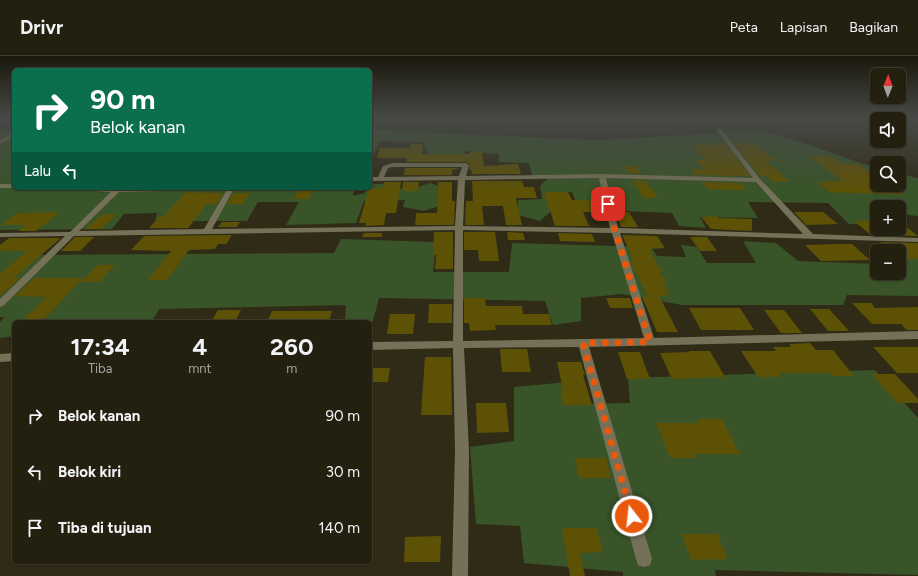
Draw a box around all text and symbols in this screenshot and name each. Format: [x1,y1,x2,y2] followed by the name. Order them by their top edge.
[20,16,63,39] text: Drivr
[730,19,758,36] text: Peta
[780,19,827,36] text: Lapisan
[849,19,898,36] text: Bagikan
[870,68,906,104] north arrow
[870,68,906,280] map controls
[90,82,155,116] text: 90 m
[24,84,76,136] icon: right
[870,112,906,148] button: sound
[90,116,185,138] text: Belok kanan
[870,156,906,192] button: search
[59,160,81,182] icon: left
[24,162,51,180] text: Lalu
[591,187,625,221] pin
[597,193,619,215] icon: arrive
[870,200,906,236] button: +
[870,244,906,280] button: −
[71,332,130,361] text: 17:34
[192,332,208,361] text: 4
[270,332,313,361] text: 260
[88,361,112,376] text: Tiba
[188,361,212,376] text: mnt
[286,361,297,376] text: m
[24,405,46,427] icon: right
[58,407,140,425] text: Belok kanan
[325,407,360,425] text: 90 m
[24,461,46,483] icon: left
[58,463,121,481] text: Belok kiri
[326,463,360,481] text: 30 m
[611,495,653,537] position arrow
[24,517,46,539] icon: arrive
[58,519,152,537] text: Tiba di tujuan
[318,519,360,537] text: 140 m

